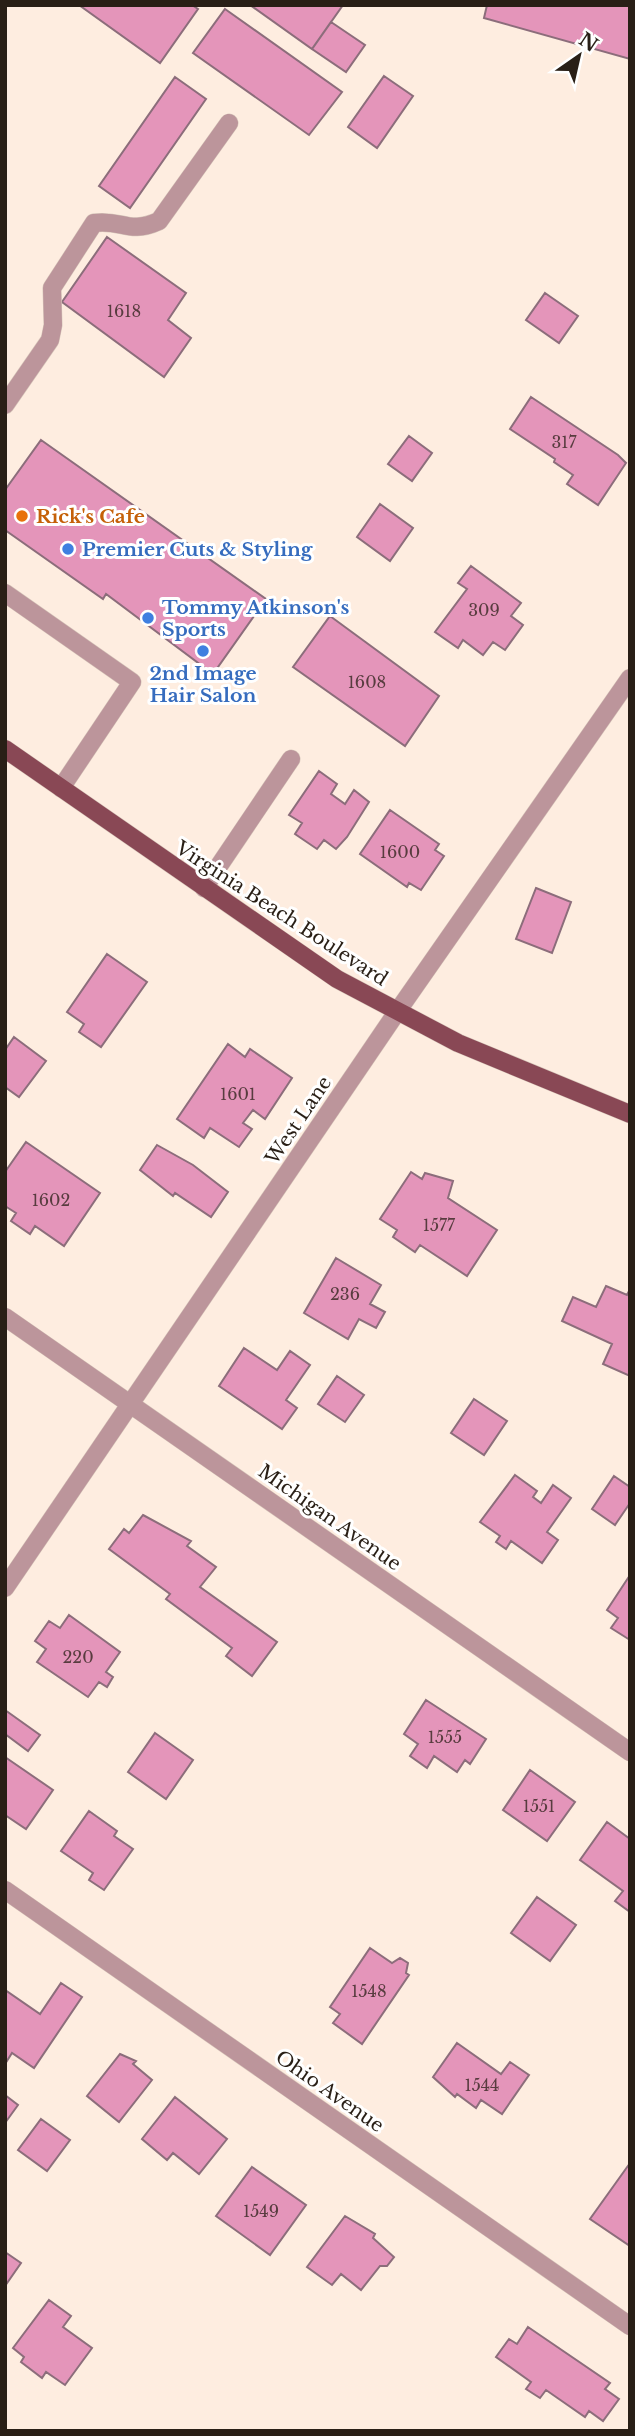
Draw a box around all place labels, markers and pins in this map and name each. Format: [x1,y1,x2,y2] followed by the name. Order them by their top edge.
[36,505,145,528] place label: Rick's Cafe
[14,508,30,524] marker: Rick's Cafe
[82,538,314,561] place label: Premier Cuts & Styling
[60,541,76,557] marker: Premier Cuts & Styling
[162,596,350,641] place label: Tommy Atkinson's Sports
[140,610,156,626] marker: Tommy Atkinson's Sports
[195,643,211,659] marker: 2nd Image Hair Salon
[149,662,257,707] place label: 2nd Image Hair Salon

